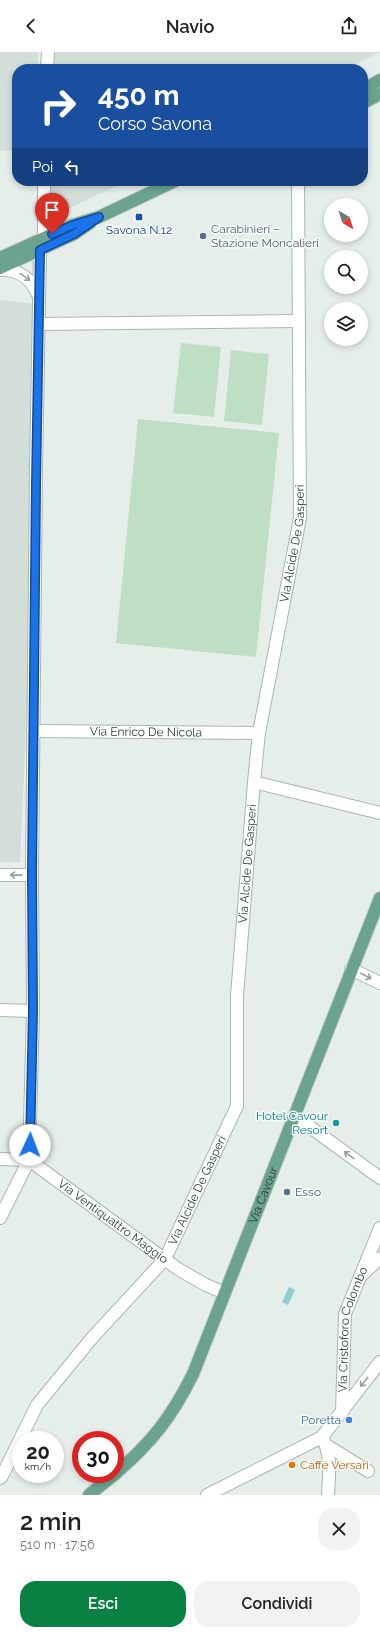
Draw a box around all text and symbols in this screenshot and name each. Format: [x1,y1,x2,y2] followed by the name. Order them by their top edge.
[20,15,42,37] icon: back
[338,15,360,37] icon: share
[166,16,214,37] text: Navio
[98,79,179,112] text: 450 m
[32,80,84,132] icon: right
[98,113,212,134] text: Corso Savona
[61,156,83,178] icon: left
[32,158,53,176] text: Poi
[35,193,69,234] pin
[324,198,368,242] north arrow
[324,198,368,346] map controls
[41,199,63,221] icon: arrive
[134,212,144,222] marker: Savona N.12
[211,222,319,250] place label: Carabinieri – Stazione Moncalieri
[106,223,172,237] place label: Savona N.12
[198,231,208,241] marker: Carabinieri – Stazione Moncalieri
[324,250,368,294] button: search
[20,273,31,282] one-way arrow
[324,302,368,346] button: layers
[277,485,307,604] street label: Via Alcide De Gasperi
[90,725,202,739] street label: Via Enrico De Nicola
[236,804,259,924] street label: Via Alcide De Gasperi
[10,871,23,879] one-way arrow
[359,973,371,980] one-way arrow
[256,1109,329,1137] place label: Hotel Cavour Resort
[331,1118,341,1128] marker: Hotel Cavour Resort
[9,1124,51,1166] position arrow
[166,1134,229,1247] street label: Via Alcide De Gasperi
[343,1151,354,1159] one-way arrow
[246,1164,281,1225] street label: Via Cavour
[55,1176,171,1266] street label: Via Ventiquattro Maggio
[295,1185,321,1199] place label: Esso
[282,1187,292,1197] marker: Esso
[336,1265,370,1393] street label: Via Cristoforo Colombo
[360,1377,369,1388] one-way arrow
[301,1413,341,1427] place label: Poretta
[344,1415,354,1425] marker: Poretta
[72,1431,124,1483] speed limit sign: 30
[26,1440,50,1464] text: 20
[300,1458,369,1472] place label: Caffè Versari
[287,1460,297,1470] marker: Caffè Versari
[25,1461,51,1472] text: km/h
[20,1507,82,1536] text: 2 min
[318,1508,360,1550] button: close
[20,1537,95,1552] text: 510 m · 17:56
[20,1581,186,1627] button: Esci
[194,1581,360,1627] button: Condividi

